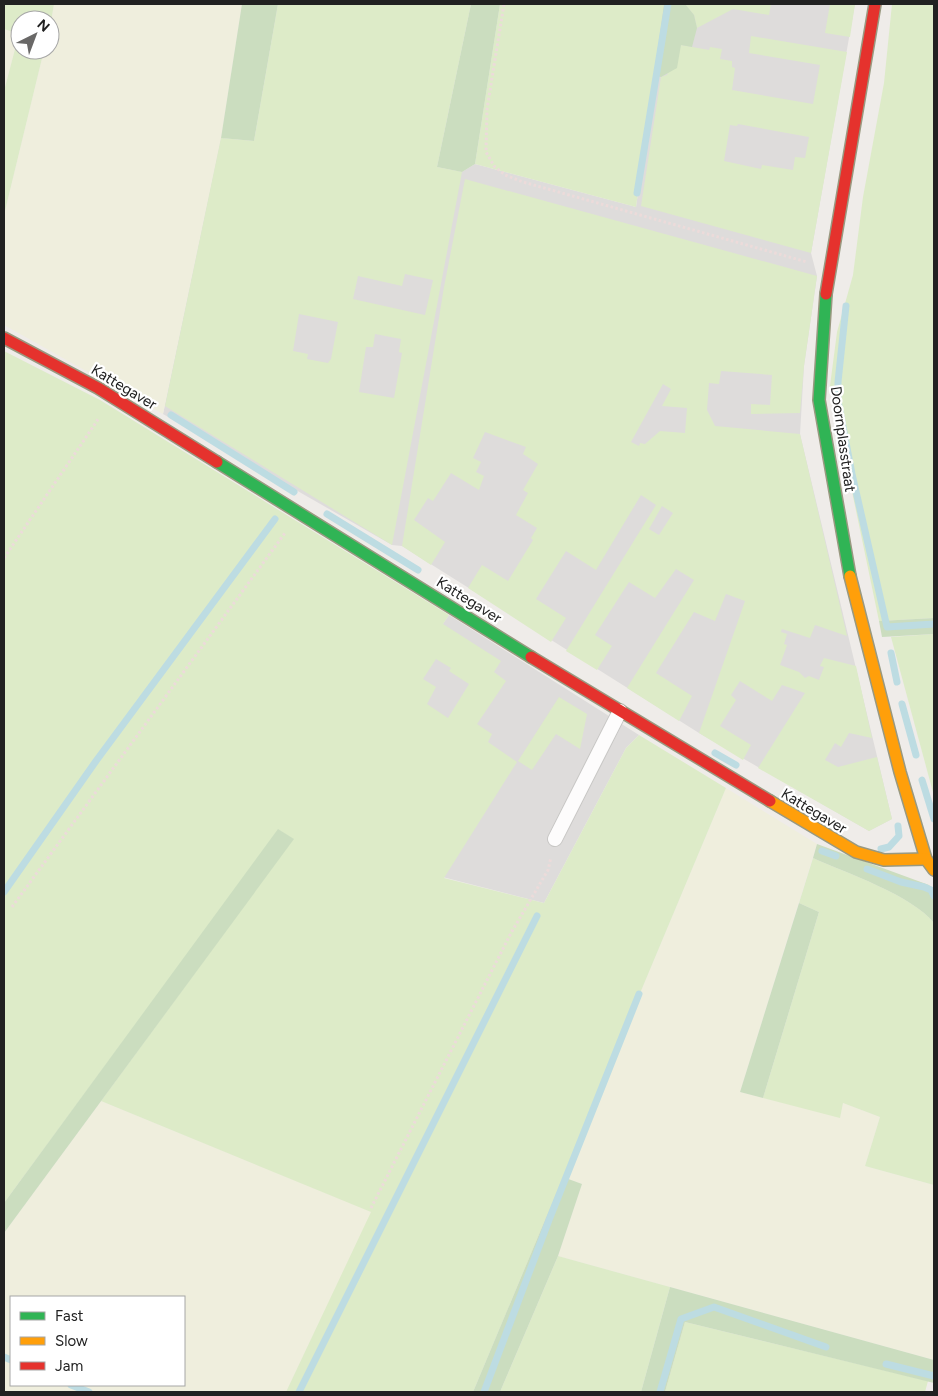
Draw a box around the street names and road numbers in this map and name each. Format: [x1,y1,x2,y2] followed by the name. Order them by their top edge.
[88,360,160,414] street label: Kattegaver
[827,385,859,493] street label: Doornplasstraat
[433,573,505,627] street label: Kattegaver
[778,784,850,838] street label: Kattegaver

